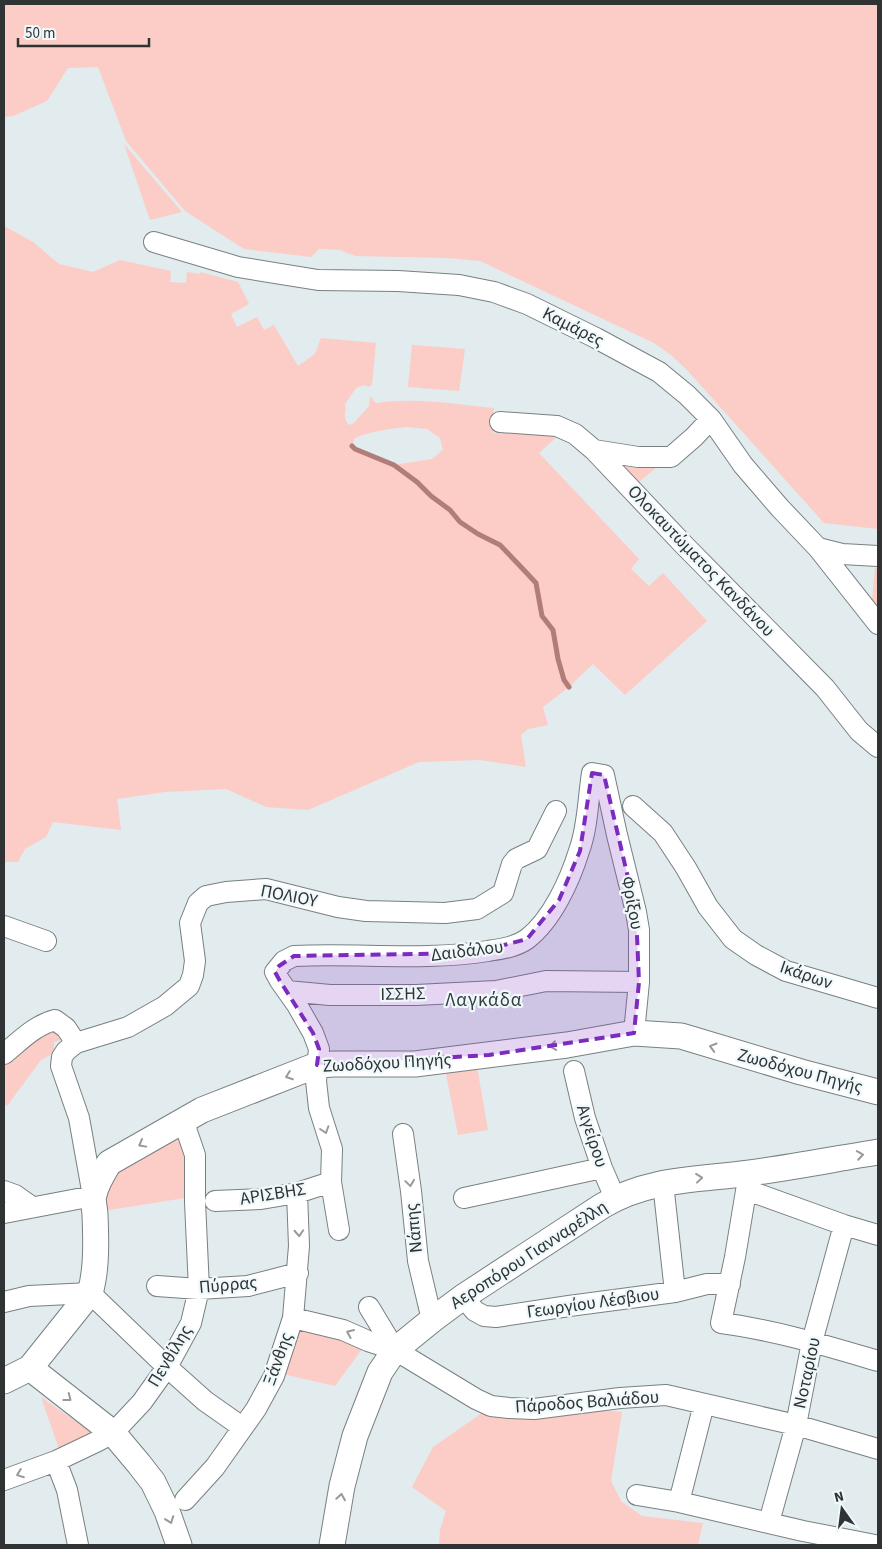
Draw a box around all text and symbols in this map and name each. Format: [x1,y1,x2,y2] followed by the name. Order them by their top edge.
[18,15,149,47] scale bar
[25,23,55,44] text: 50 m
[538,301,608,353] street label: Καμάρες
[622,480,780,642] street label: Ολοκαυτώματος Κανδάνου
[615,874,649,932] street label: Φρίξου
[258,878,320,914] street label: ΠΟΛΙΟΥ
[429,934,505,968] street label: Δαιδάλου
[776,954,836,996] street label: Ικάρων
[380,981,426,1007] street label: ΙΣΣΗΣ
[446,987,522,1014] district label: Λαγκάδα
[549,1041,558,1051] one-way arrow
[710,1042,718,1052] one-way arrow
[735,1042,866,1100] street label: Ζωοδόχου Πηγής
[322,1047,452,1079] street label: Ζωοδόχου Πηγής
[285,1070,294,1080] one-way arrow
[570,1101,614,1171] street label: Αιγείρου
[320,1125,330,1133] one-way arrow
[138,1137,147,1147] one-way arrow
[856,1150,864,1161] one-way arrow
[695,1173,703,1184] one-way arrow
[238,1176,308,1212] street label: ΑΡΙΣΒΗΣ
[404,1178,414,1187] one-way arrow
[445,1195,613,1315] street label: Αεροπόρου Γιανναρέλλη
[399,1202,429,1254] street label: Νάπης
[293,1229,304,1237] one-way arrow
[198,1270,258,1300] street label: Πύρρας
[525,1281,661,1325] street label: Γεωργίου Λέσβιου
[142,1320,198,1392] street label: Πενθίλης
[257,1329,299,1389] street label: Ξάνθης
[346,1329,355,1340] one-way arrow
[787,1335,827,1411] street label: Νοταρίου
[514,1384,660,1420] street label: Πάροδος Βαλιάδου
[62,1392,72,1401] one-way arrow
[16,1468,25,1478] one-way arrow
[817,1484,867,1534] north arrow
[832,1487,846,1508] text: N
[335,1493,345,1502] one-way arrow
[164,1516,174,1524] one-way arrow

